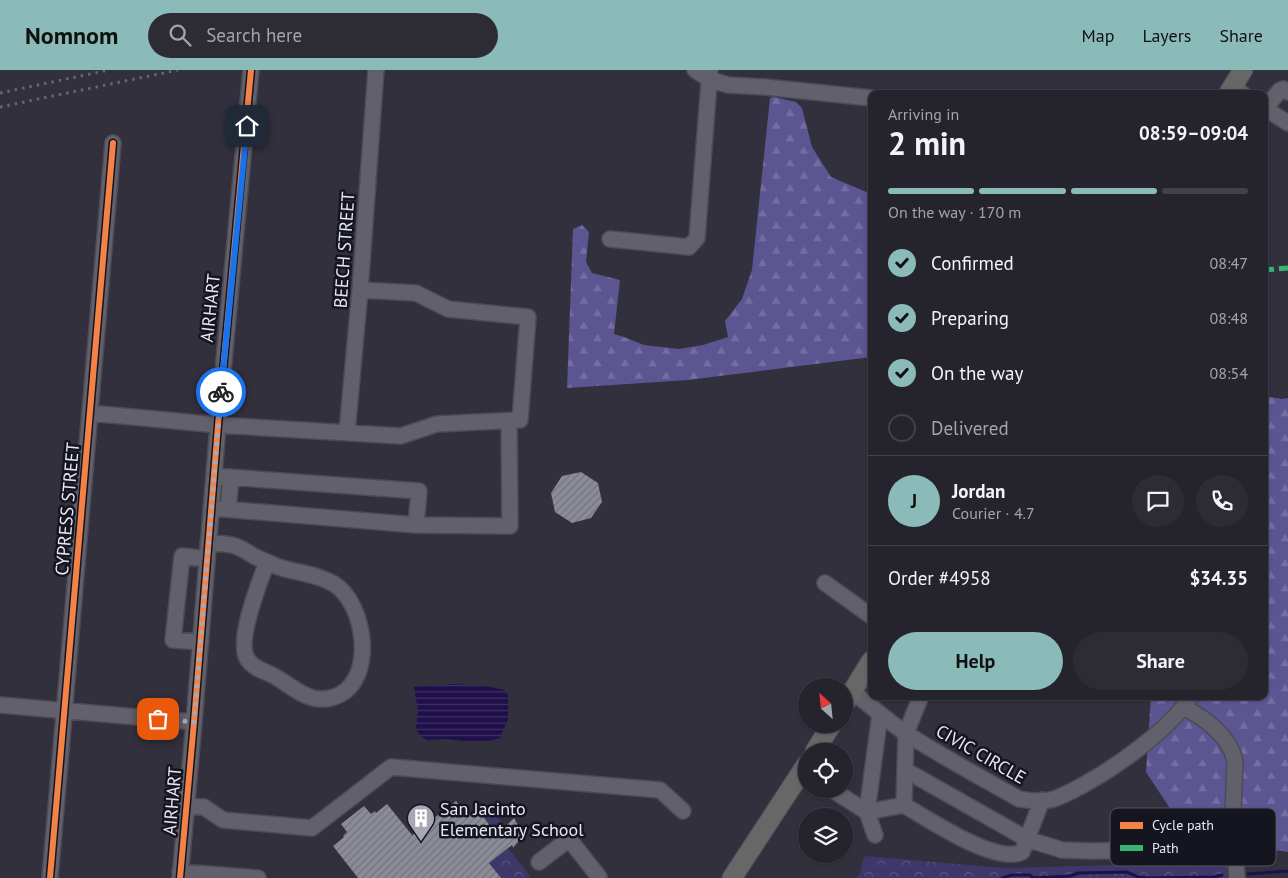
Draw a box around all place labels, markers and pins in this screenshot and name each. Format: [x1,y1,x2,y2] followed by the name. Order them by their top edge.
[226,105,268,147] pin
[137,698,179,740] pin
[440,797,584,841] place label: San Jacinto Elementary School
[406,803,436,842] building icon: San Jacinto Elementary School

